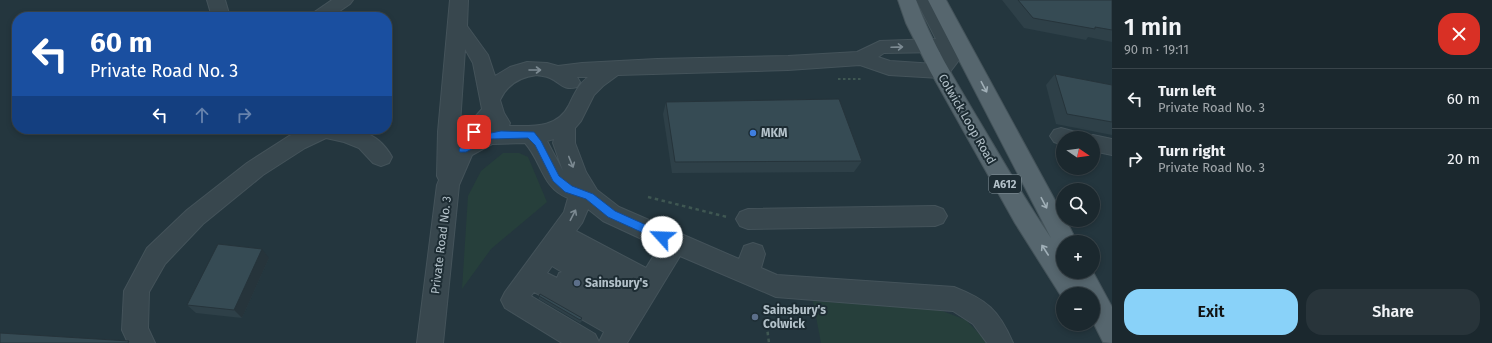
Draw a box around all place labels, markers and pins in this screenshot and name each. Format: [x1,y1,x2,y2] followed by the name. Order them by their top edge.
[457,115,491,149] pin
[761,126,788,140] place label: MKM
[748,128,758,138] marker: MKM
[585,276,648,290] place label: Sainsbury's
[572,278,582,288] marker: Sainsbury's
[763,303,826,331] place label: Sainsbury's Colwick
[750,312,760,322] marker: Sainsbury's Colwick

